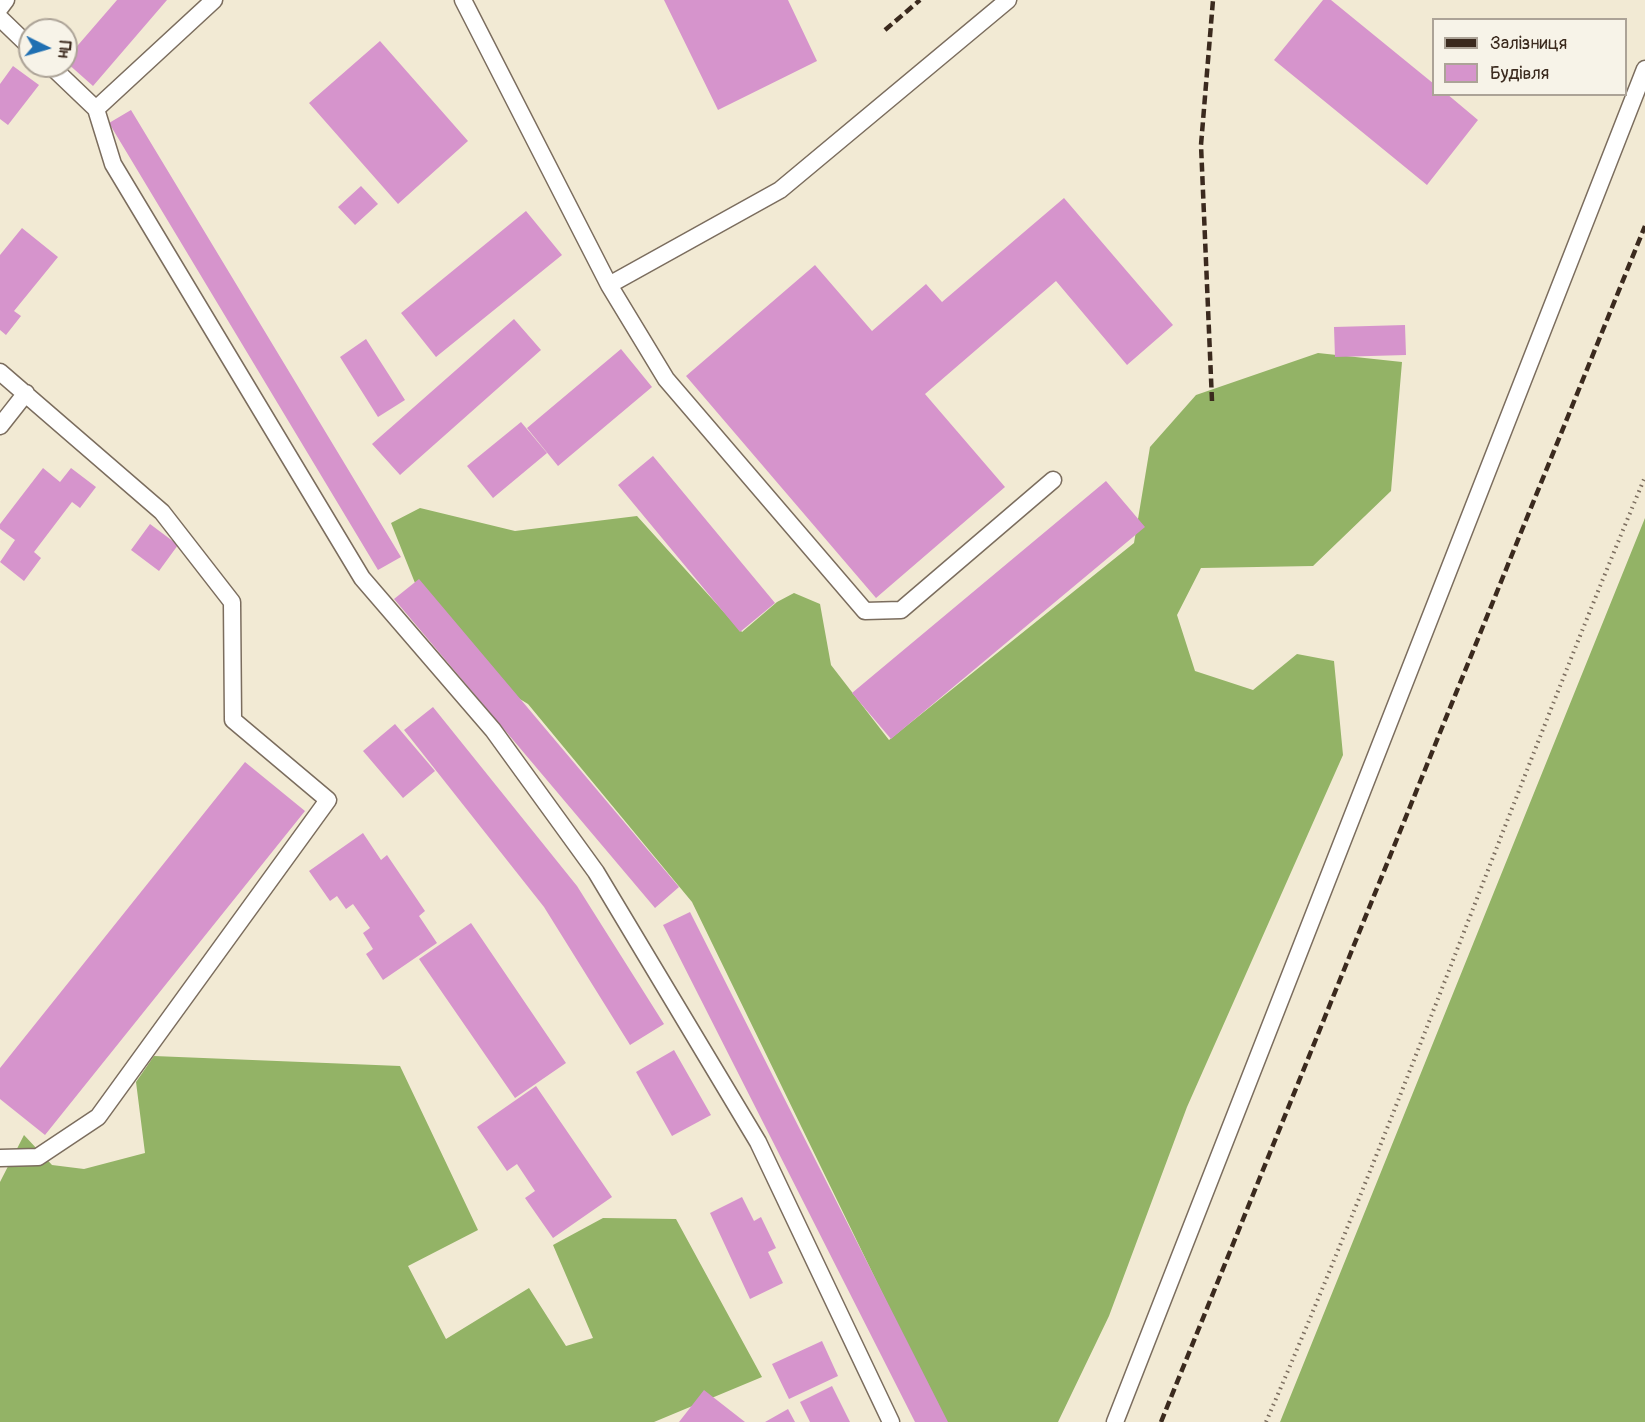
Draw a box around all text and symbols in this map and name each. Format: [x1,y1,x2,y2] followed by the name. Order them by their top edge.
[18,18,78,78] north arrow
[1432,18,1627,96] legend
[1490,32,1567,55] text: Залізниця
[53,40,75,59] text: Пн
[1490,62,1549,85] text: Будівля

